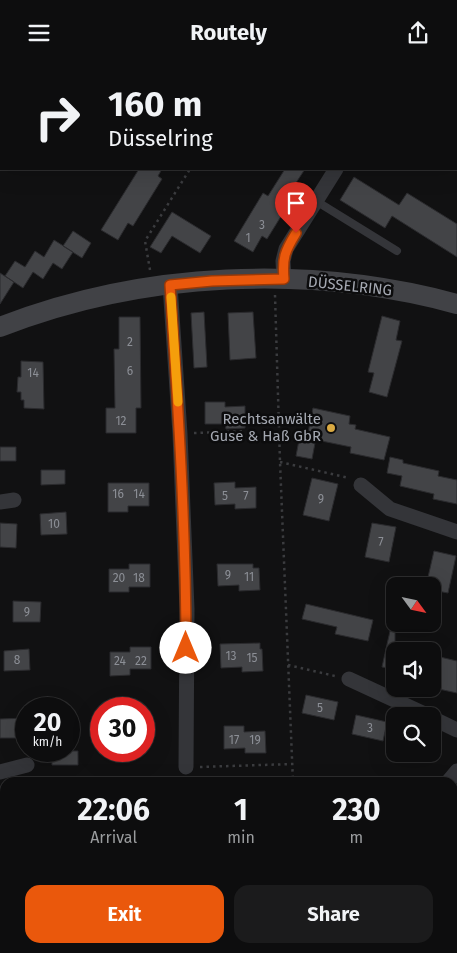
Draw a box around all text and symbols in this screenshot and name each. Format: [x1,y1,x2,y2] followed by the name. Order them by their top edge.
[25,19,53,47] icon: menu
[190,19,267,46] text: Routely
[404,19,432,47] icon: share
[108,83,202,125] text: 160 m
[25,85,90,150] icon: right
[108,125,213,152] text: Düsselring
[275,182,317,233] pin
[282,189,310,217] icon: arrive
[259,218,265,232] house number: 3
[245,231,251,245] house number: 1
[307,273,393,299] street label: DÜSSELRING
[127,335,133,349] house number: 2
[127,364,133,378] house number: 6
[27,366,39,380] house number: 14
[210,410,321,445] place label: Rechtsanwälte Guse & Haß GbR
[115,414,127,428] house number: 12
[325,422,337,434] marker: Rechtsanwälte Guse & Haß GbR
[112,487,124,501] house number: 16
[133,487,145,501] house number: 14
[222,489,228,503] house number: 5
[243,489,249,503] house number: 7
[318,492,324,506] house number: 9
[48,517,60,531] house number: 10
[378,535,384,549] house number: 7
[225,568,231,582] house number: 9
[244,570,254,584] house number: 11
[113,571,126,585] house number: 20
[133,571,145,585] house number: 18
[386,577,441,633] north arrow
[386,577,441,762] map controls
[24,605,30,619] house number: 9
[159,621,211,673] position arrow
[386,642,441,697] button: sound
[225,649,237,663] house number: 13
[246,651,258,665] house number: 15
[14,653,21,667] house number: 8
[114,654,127,668] house number: 24
[135,654,147,668] house number: 22
[90,697,155,762] speed limit sign: 30
[317,701,323,715] house number: 5
[386,707,441,762] button: search
[34,708,61,738] text: 20
[367,721,373,735] house number: 3
[229,733,239,747] house number: 17
[249,733,261,747] house number: 19
[33,735,62,749] text: km/h
[77,792,150,828] text: 22:06
[234,792,248,828] text: 1
[332,792,381,828] text: 230
[90,828,137,847] text: Arrival
[227,828,255,847] text: min
[350,828,363,847] text: m
[25,885,224,943] button: Exit
[234,885,433,943] button: Share

